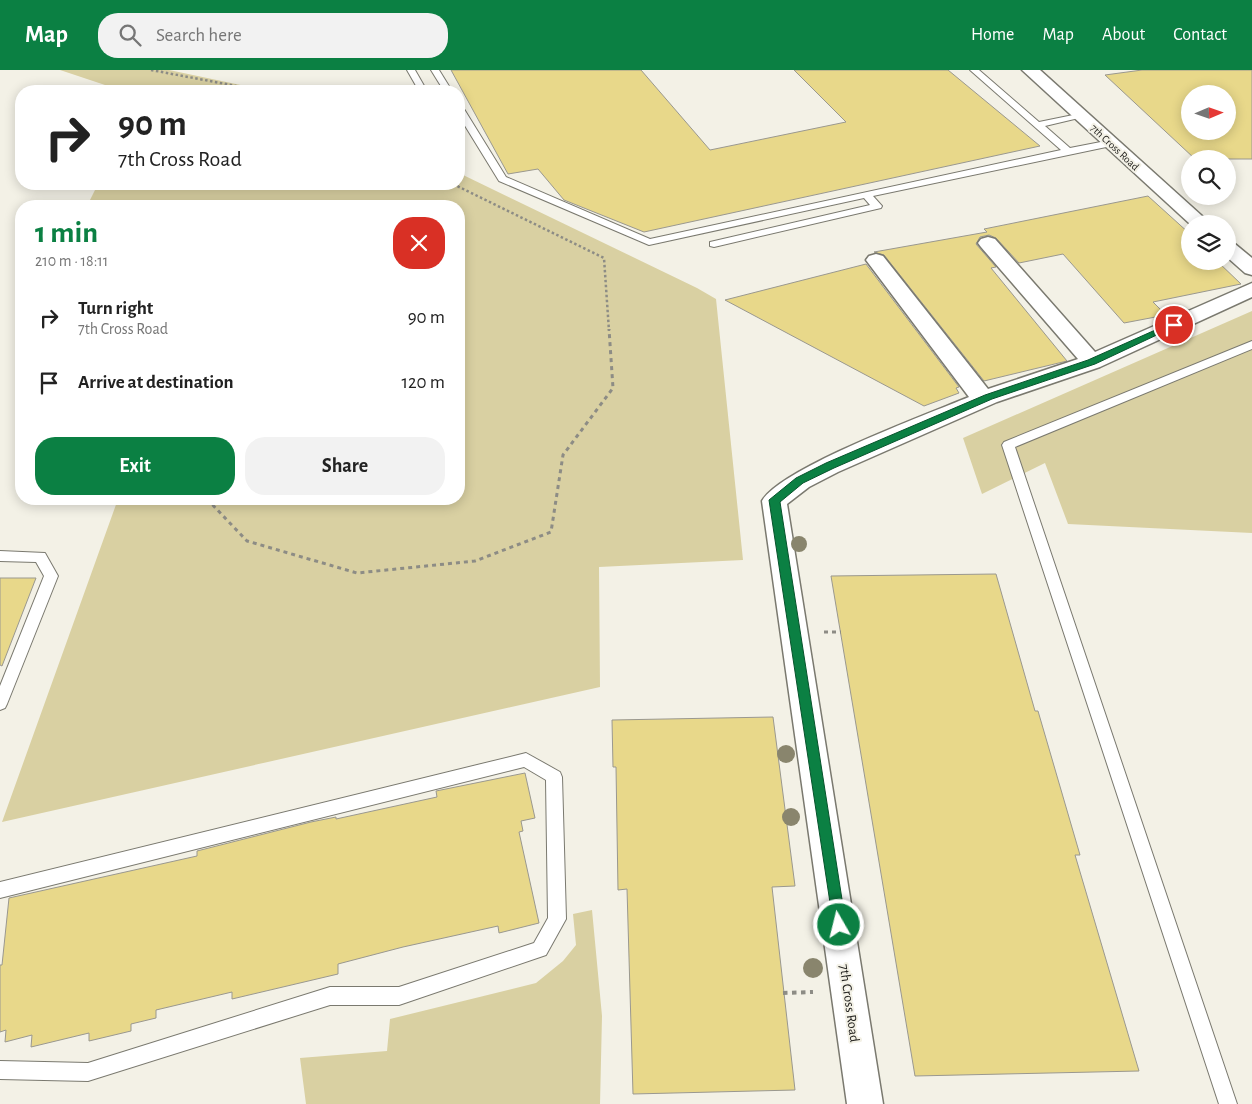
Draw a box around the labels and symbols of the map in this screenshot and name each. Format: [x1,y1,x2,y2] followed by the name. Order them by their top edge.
[1181,85,1236,140] north arrow
[1088,122,1141,173] street label: 7th Cross Road
[1153,304,1195,346] pin
[812,898,864,950] position arrow
[837,963,861,1043] street label: 7th Cross Road

